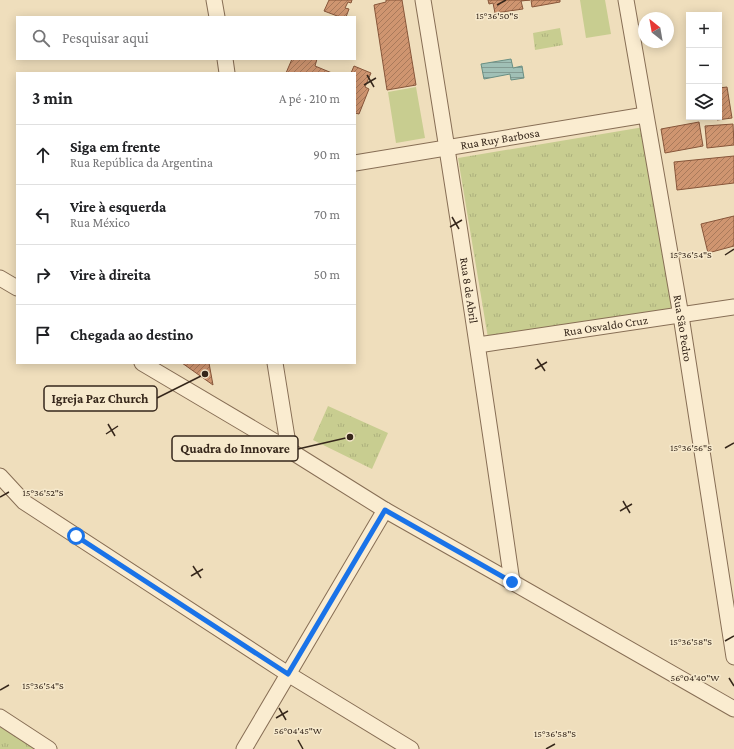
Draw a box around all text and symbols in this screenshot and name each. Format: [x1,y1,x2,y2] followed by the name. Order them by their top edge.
[476,10,518,21] text: 15°36'50"S
[638,12,674,48] north arrow
[686,12,722,120] map controls
[686,12,722,48] button: +
[16,16,356,60] search box
[30,27,52,49] icon: search
[62,30,149,46] text: Pesquisar aqui
[686,48,722,84] button: −
[686,84,722,120] button: layers
[32,89,73,108] text: 3 min
[279,91,340,106] text: A pé · 210 m
[459,125,541,152] street label: Rua Ruy Barbosa
[70,139,160,155] text: Siga em frente
[32,144,54,166] icon: ahead
[313,147,340,162] text: 90 m
[70,155,213,170] text: Rua República da Argentina
[70,199,166,215] text: Vire à esquerda
[32,204,54,226] icon: left
[314,207,340,222] text: 70 m
[70,215,130,230] text: Rua México
[670,249,712,260] text: 15°36'54"S
[457,256,481,324] street label: Rua 8 de Abril
[32,264,54,286] icon: right
[70,267,151,283] text: Vire à direita
[314,267,340,282] text: 50 m
[670,294,695,363] street label: Rua São Pedro
[563,313,649,339] street label: Rua Osvaldo Cruz
[32,324,54,346] icon: arrive
[70,327,193,343] text: Chegada ao destino
[44,386,157,411] callout: Igreja Paz Church
[51,391,149,407] text: Igreja Paz Church
[172,436,298,461] callout: Quadra do Innovare
[180,441,290,456] text: Quadra do Innovare
[670,442,712,453] text: 15°36'56"S
[22,487,64,498] text: 15°36'52"S
[67,527,85,545] route start
[503,573,521,591] route end
[670,636,712,647] text: 15°36'58"S
[671,672,720,683] text: 56°04'40"W
[22,680,64,691] text: 15°36'54"S
[274,725,323,736] text: 56°04'45"W
[534,728,576,739] text: 15°36'58"S

